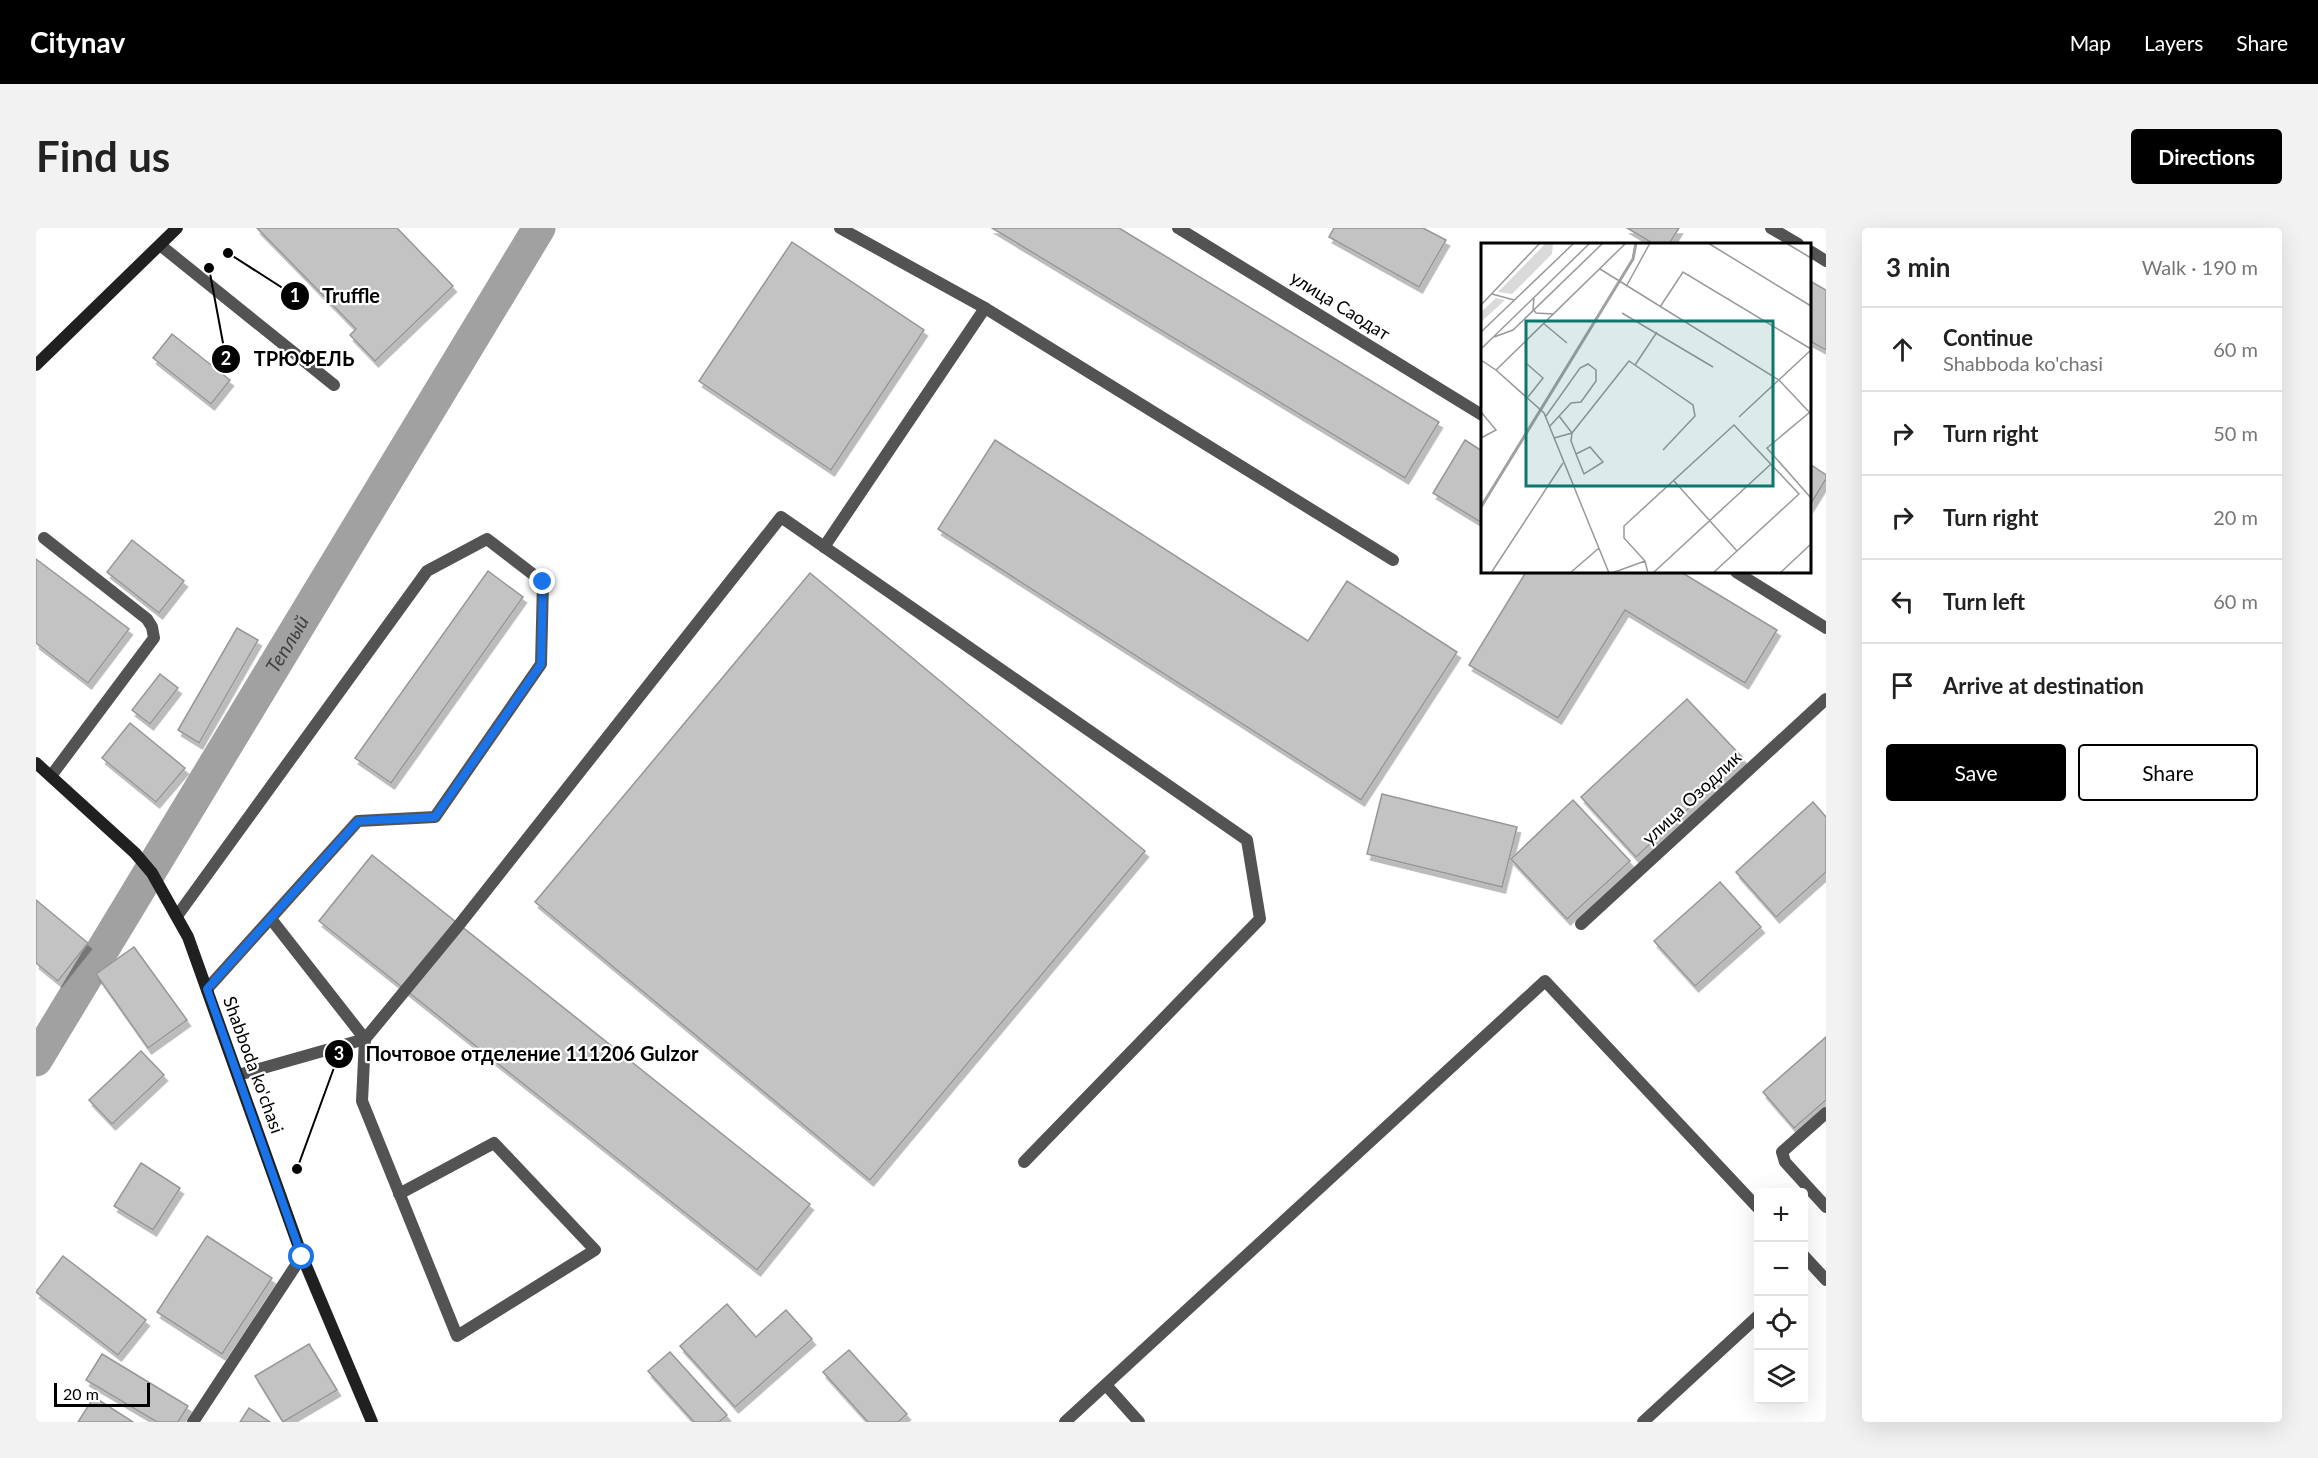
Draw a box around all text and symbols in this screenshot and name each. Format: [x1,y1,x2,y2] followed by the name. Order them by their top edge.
[30,25,125,59] text: Citynav
[2070,30,2111,55] text: Map
[2144,30,2203,55] text: Layers
[2236,30,2288,55] text: Share
[2131,129,2282,184] button: Directions
[36,131,170,181] text: Find us
[1481,243,1811,573] inset map
[1886,251,1950,283] text: 3 min
[2142,255,2258,279] text: Walk · 190 m
[1287,266,1395,345] street label: улица Саодат
[280,277,392,315] callout: Truffle
[322,283,380,307] text: Truffle
[290,284,300,306] text: 1
[1943,324,2033,351] text: Continue
[1886,333,1919,366] icon: ahead
[2213,337,2258,361] text: 60 m
[211,340,366,378] callout: ТРЮФЕЛЬ
[254,346,354,370] text: ТРЮФЕЛЬ
[221,347,231,369] text: 2
[1943,351,2103,375] text: Shabboda ko'chasi
[1886,417,1919,450] icon: right
[1943,420,2038,447] text: Turn right
[2213,421,2258,445] text: 50 m
[1886,501,1919,534] icon: right
[1943,504,2038,531] text: Turn right
[2213,505,2258,529] text: 20 m
[529,568,555,594] route end
[1886,585,1919,618] icon: left
[1943,588,2025,615] text: Turn left
[2213,589,2258,613] text: 60 m
[260,610,313,677] water label: Теплый
[1886,669,1919,702] icon: arrive
[1943,672,2144,699] text: Arrive at destination
[1886,744,2066,801] button: Save
[2078,744,2258,801] button: Share
[1637,745,1746,849] street label: улица Озодлик
[219,993,289,1136] street label: Shabboda ko'chasi
[324,1035,711,1073] callout: Почтовое отделение 111206 Gulzor
[365,1041,699,1065] text: Почтовое отделение 111206 Gulzor
[334,1042,344,1064] text: 3
[1754,1188,1808,1404] map controls
[1754,1188,1808,1242] button: +
[1754,1242,1808,1296] button: −
[288,1243,314,1269] route start
[1754,1296,1808,1350] button: locate
[1754,1350,1808,1404] button: layers
[54,1380,150,1408] scale bar
[63,1384,99,1403] text: 20 m

